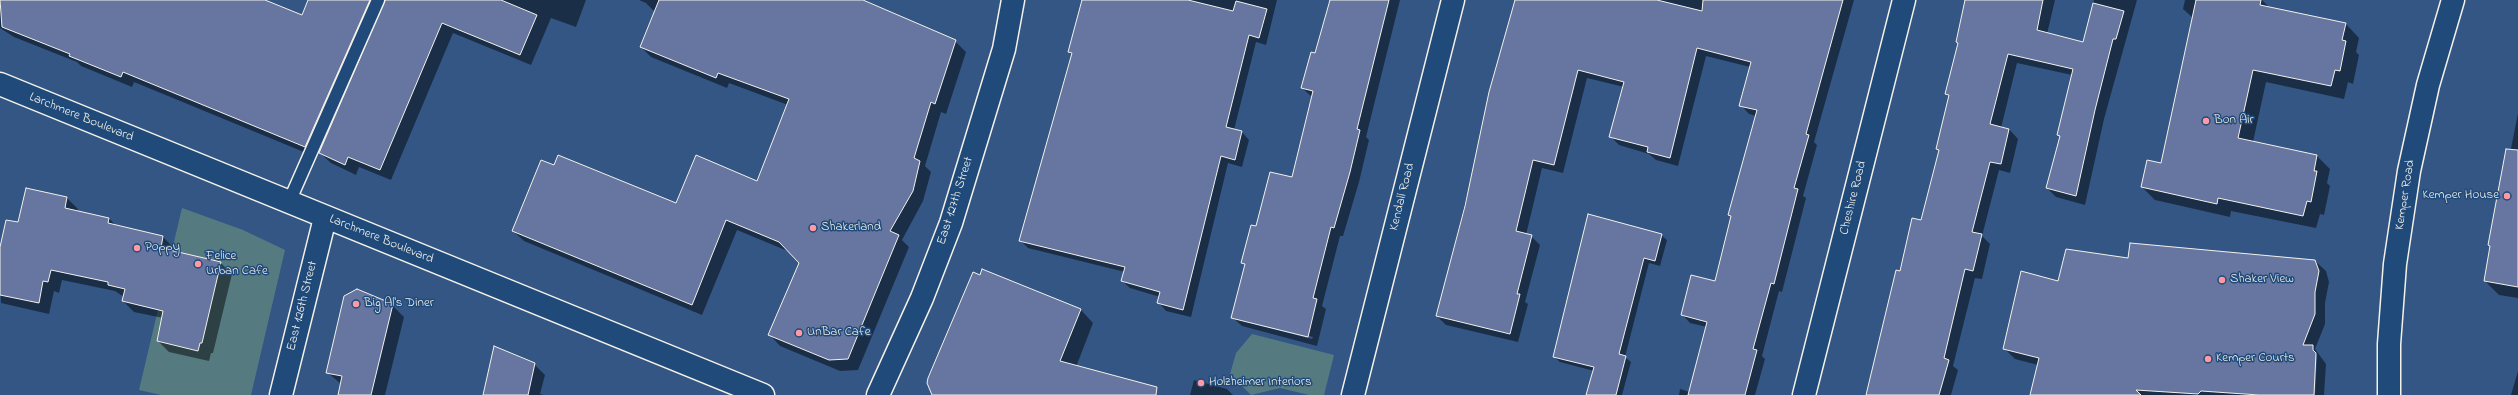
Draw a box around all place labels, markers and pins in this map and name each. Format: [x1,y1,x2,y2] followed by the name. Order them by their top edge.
[2214,113,2254,129] place label: Bon Air
[2201,116,2211,126] marker: Bon Air
[2422,188,2499,204] place label: Kemper House
[2502,191,2512,201] marker: Kemper House
[821,220,881,236] place label: Shakerland
[808,223,818,233] marker: Shakerland
[145,240,180,256] place label: Poppy
[132,243,142,253] marker: Poppy
[206,249,268,280] place label: Felice Urban Cafe
[193,259,203,269] marker: Felice Urban Cafe
[2230,272,2294,288] place label: Shaker View
[2217,275,2227,285] marker: Shaker View
[364,296,434,312] place label: Big Al's Diner
[351,299,361,309] marker: Big Al's Diner
[807,325,871,341] place label: UnBar Cafe
[794,328,804,338] marker: UnBar Cafe
[2216,351,2295,367] place label: Kemper Courts
[2203,354,2213,364] marker: Kemper Courts
[1209,375,1312,391] place label: Holzheimer Interiors
[1196,378,1206,388] marker: Holzheimer Interiors

